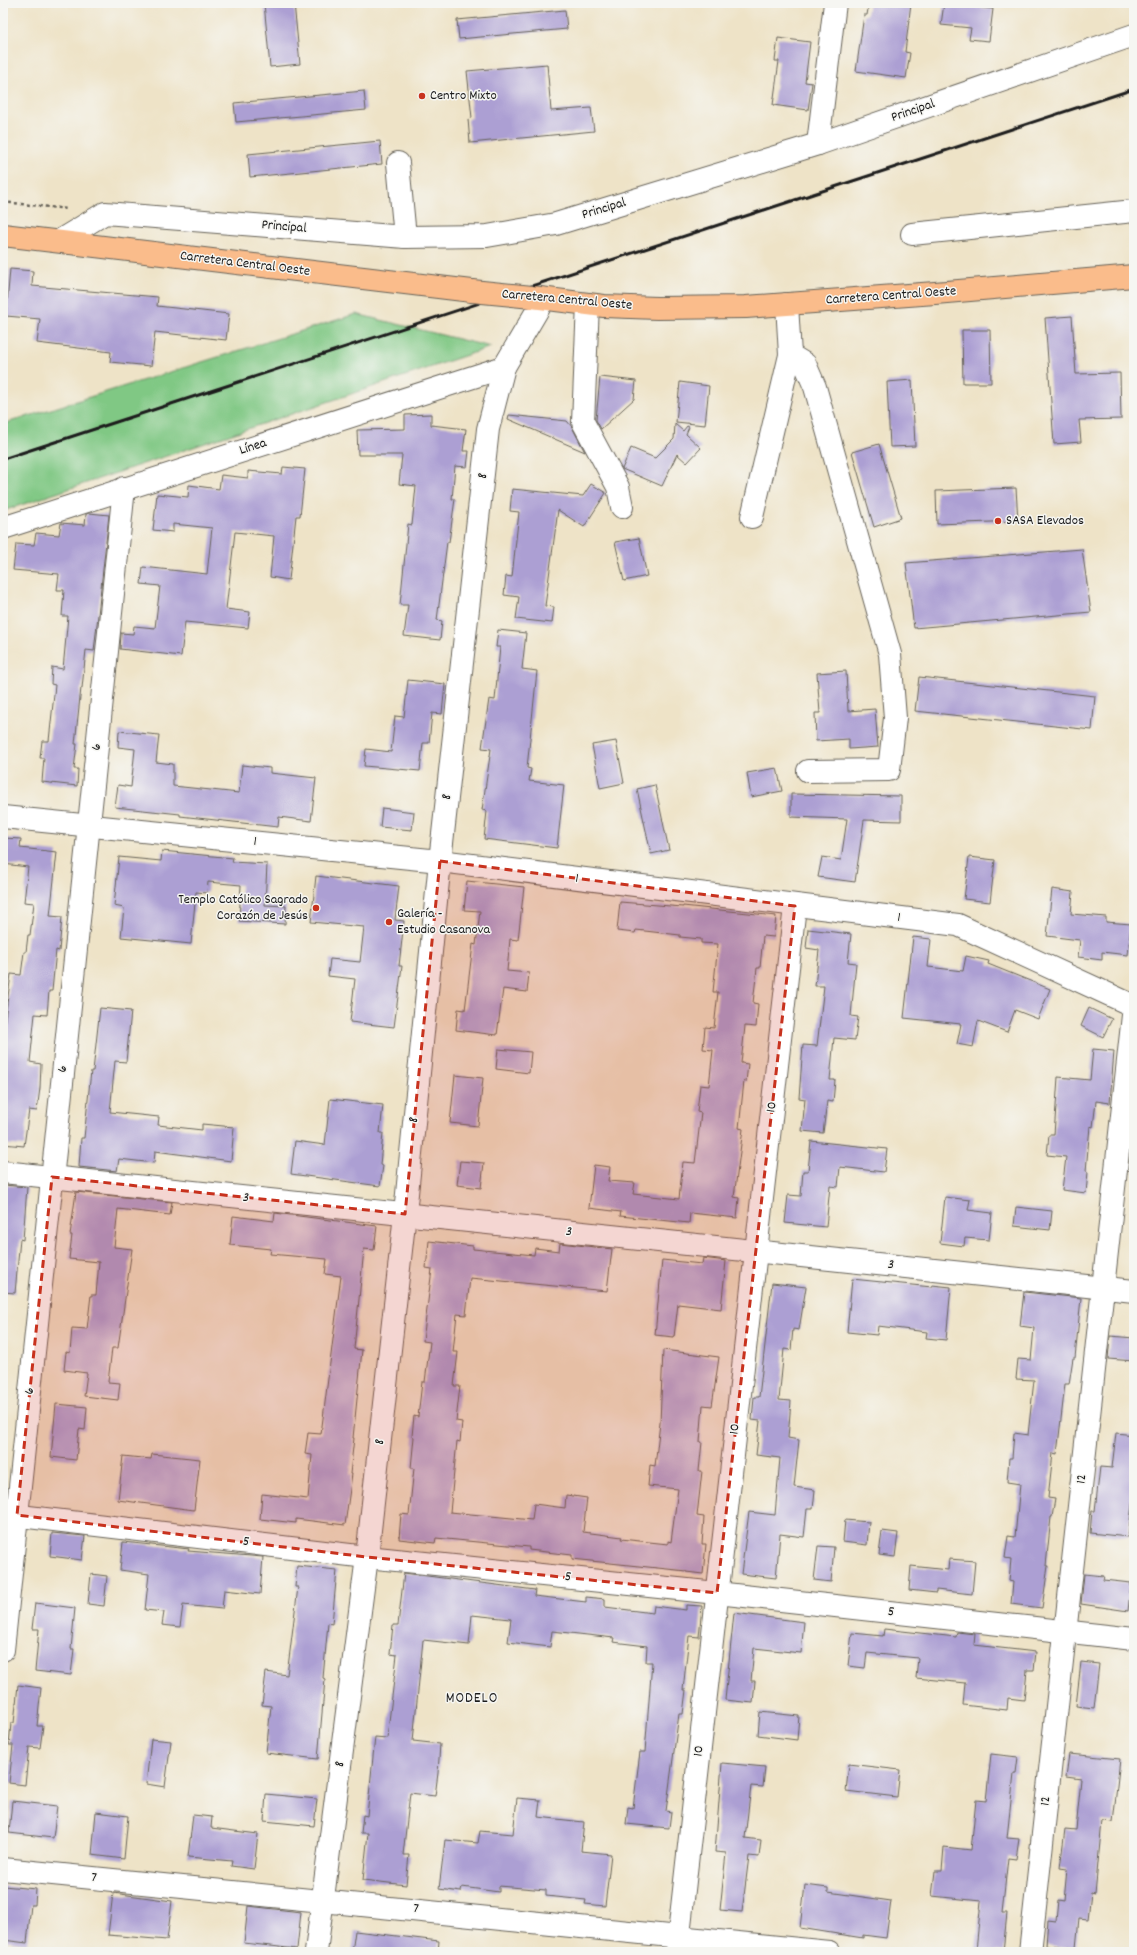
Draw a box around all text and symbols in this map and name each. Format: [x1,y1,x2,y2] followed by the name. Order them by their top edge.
[430,86,497,106] place label: Centro Mixto
[417,91,427,101] marker: Centro Mixto
[888,94,938,128] street label: Principal
[579,193,629,225] street label: Principal
[261,215,308,239] street label: Principal
[179,246,311,282] street label: Carretera Central Oeste
[825,281,957,311] street label: Carretera Central Oeste
[501,284,633,316] street label: Carretera Central Oeste
[237,433,270,461] street label: Línea
[473,472,493,480] street label: 8
[1006,511,1084,531] place label: SASA Elevados
[993,516,1003,526] marker: SASA Elevados
[87,742,107,751] street label: 6
[437,793,457,801] street label: 8
[252,832,258,852] street label: 1
[574,869,580,889] street label: 1
[178,890,308,926] place label: Templo Católico Sagrado Corazón de Jesús
[311,903,321,913] marker: Templo Católico Sagrado Corazón de Jesús
[397,904,490,940] place label: Galería - Estudio Casanova
[896,908,902,928] street label: 1
[384,917,394,927] marker: Galería - Estudio Casanova
[53,1064,73,1073] street label: 6
[761,1100,783,1114] street label: 10
[404,1116,424,1124] street label: 8
[242,1188,250,1208] street label: 3
[565,1222,573,1242] street label: 3
[887,1255,895,1275] street label: 3
[20,1386,40,1395] street label: 6
[724,1423,746,1435] street label: 10
[370,1438,390,1446] street label: 8
[1072,1473,1092,1485] street label: 12
[242,1532,250,1552] street label: 5
[564,1567,572,1587] street label: 5
[887,1602,895,1622] street label: 5
[446,1688,498,1710] district label: MODELO
[688,1745,710,1757] street label: 10
[330,1760,350,1768] street label: 8
[1036,1795,1056,1807] street label: 12
[90,1868,98,1888] street label: 7
[412,1899,420,1919] street label: 7

